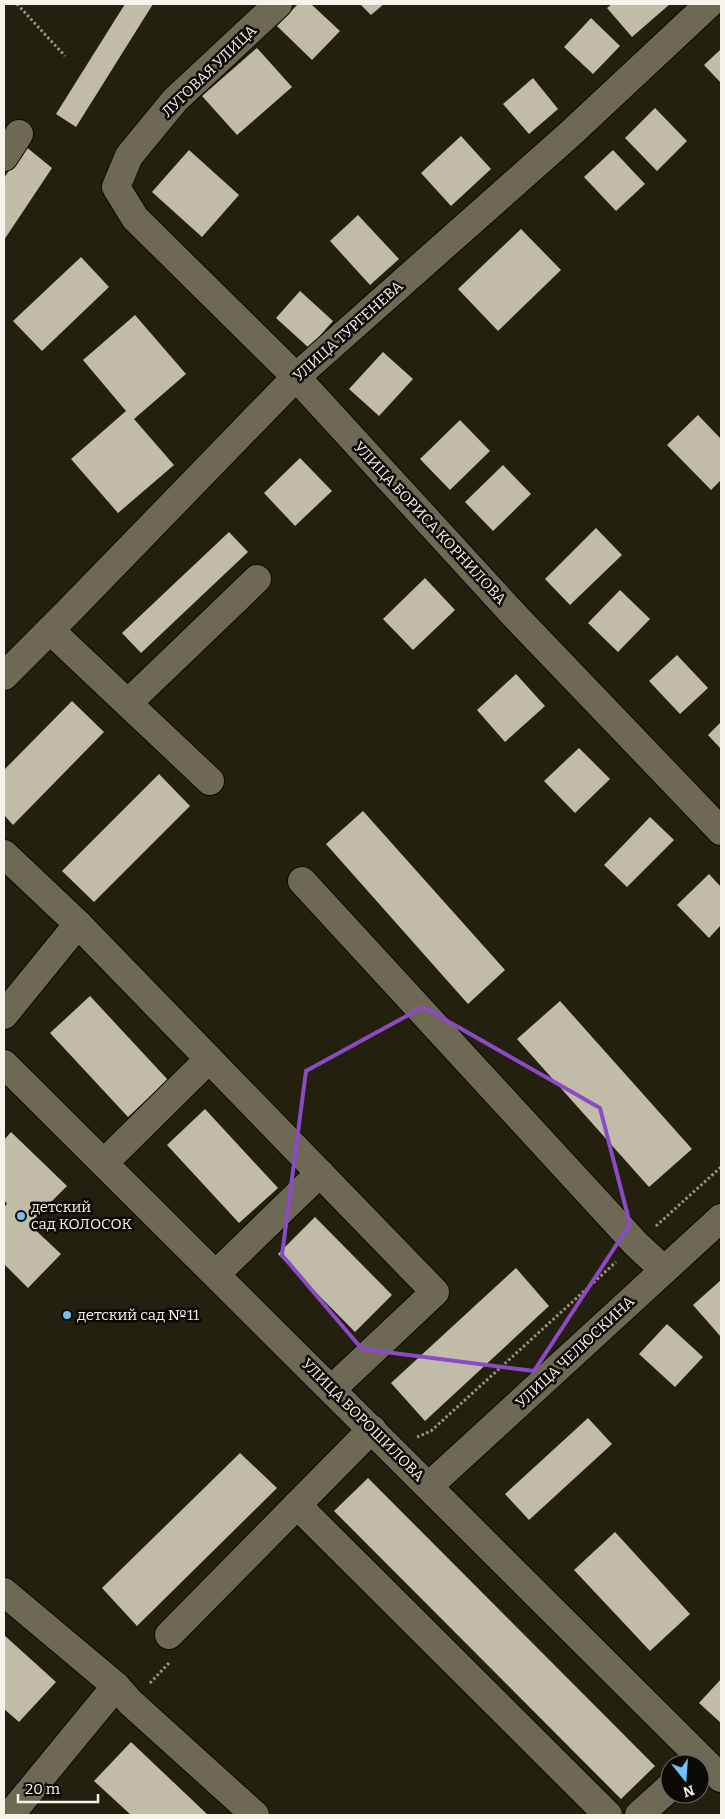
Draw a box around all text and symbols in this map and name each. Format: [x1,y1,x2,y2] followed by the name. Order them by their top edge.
[158,21,260,121] street label: ЛУГОВАЯ УЛИЦА
[289,277,407,385] street label: УЛИЦА ТУРГЕНЕВА
[350,438,510,608] street label: УЛИЦА БОРИСА КОРНИЛОВА
[31,1198,133,1233] place label: детский сад КОЛОСОК
[15,1210,27,1222] marker: детский сад КОЛОСОК
[512,1292,638,1412] street label: УЛИЦА ЧЕЛЮСКИНА
[77,1306,199,1324] place label: детский сад №11
[61,1309,73,1321] marker: детский сад №11
[298,1355,428,1485] street label: УЛИЦА ВОРОШИЛОВА
[660,1754,710,1804] north arrow
[18,1772,98,1804] scale bar
[25,1780,61,1798] text: 20 m
[681,1781,696,1801] text: N

